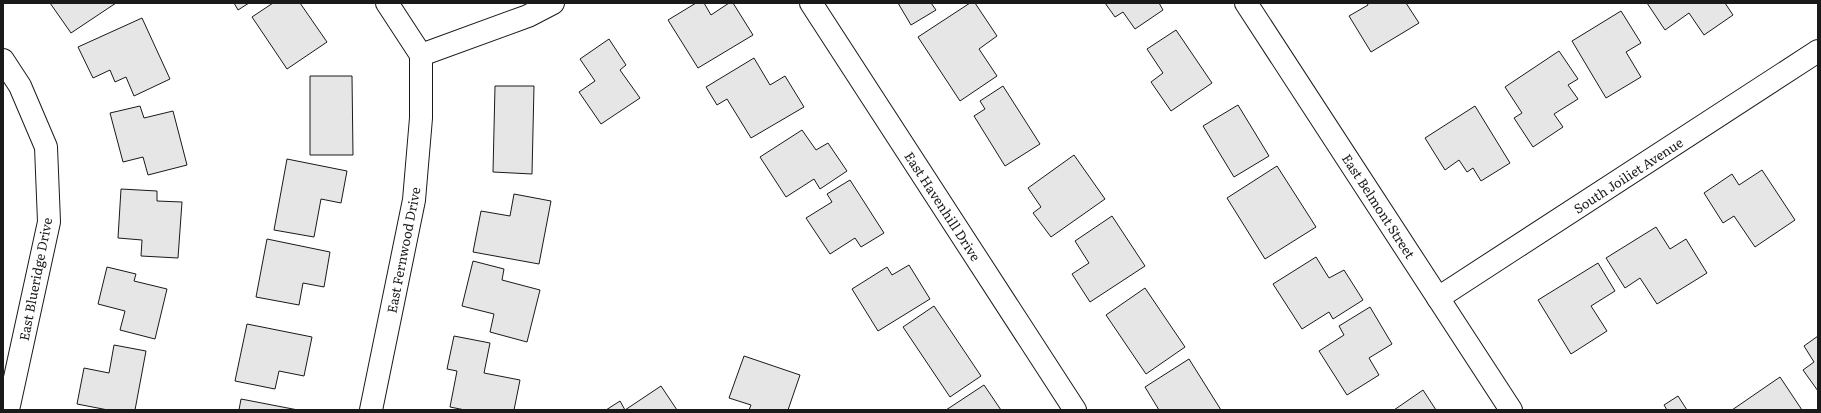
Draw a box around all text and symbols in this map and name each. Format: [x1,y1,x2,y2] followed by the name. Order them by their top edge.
[1570,132,1687,218] street label: South Joiliet Avenue
[900,148,986,265] street label: East Havenhill Drive
[1338,150,1420,263] street label: East Belmont Street
[381,185,425,315] street label: East Fernwood Drive
[14,215,56,342] street label: East Blueridge Drive

